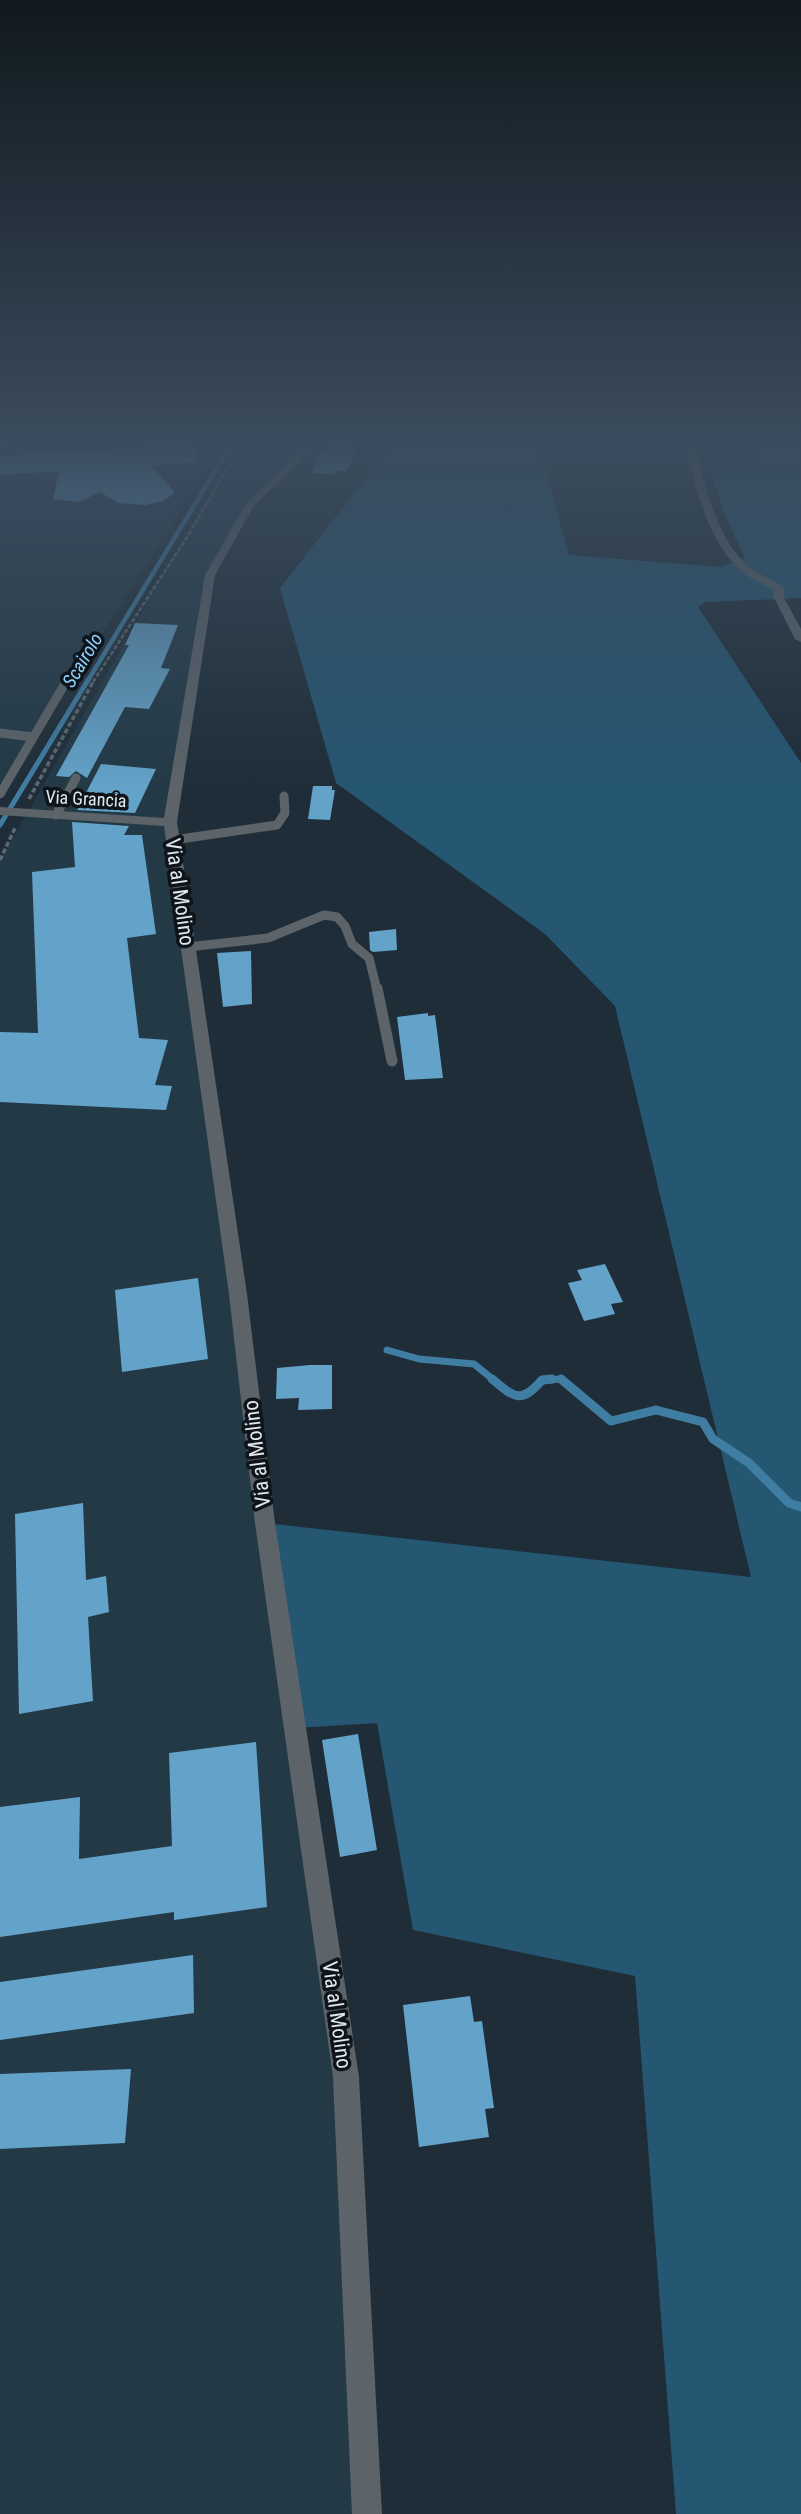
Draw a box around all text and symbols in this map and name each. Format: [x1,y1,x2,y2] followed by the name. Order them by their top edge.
[57,629,108,692] water label: Scairolo
[45,786,127,811] street label: Via Grancia
[161,837,199,947] street label: Via al Molino
[239,1399,275,1509] street label: Via al Molino
[318,1960,356,2070] street label: Via al Molino

